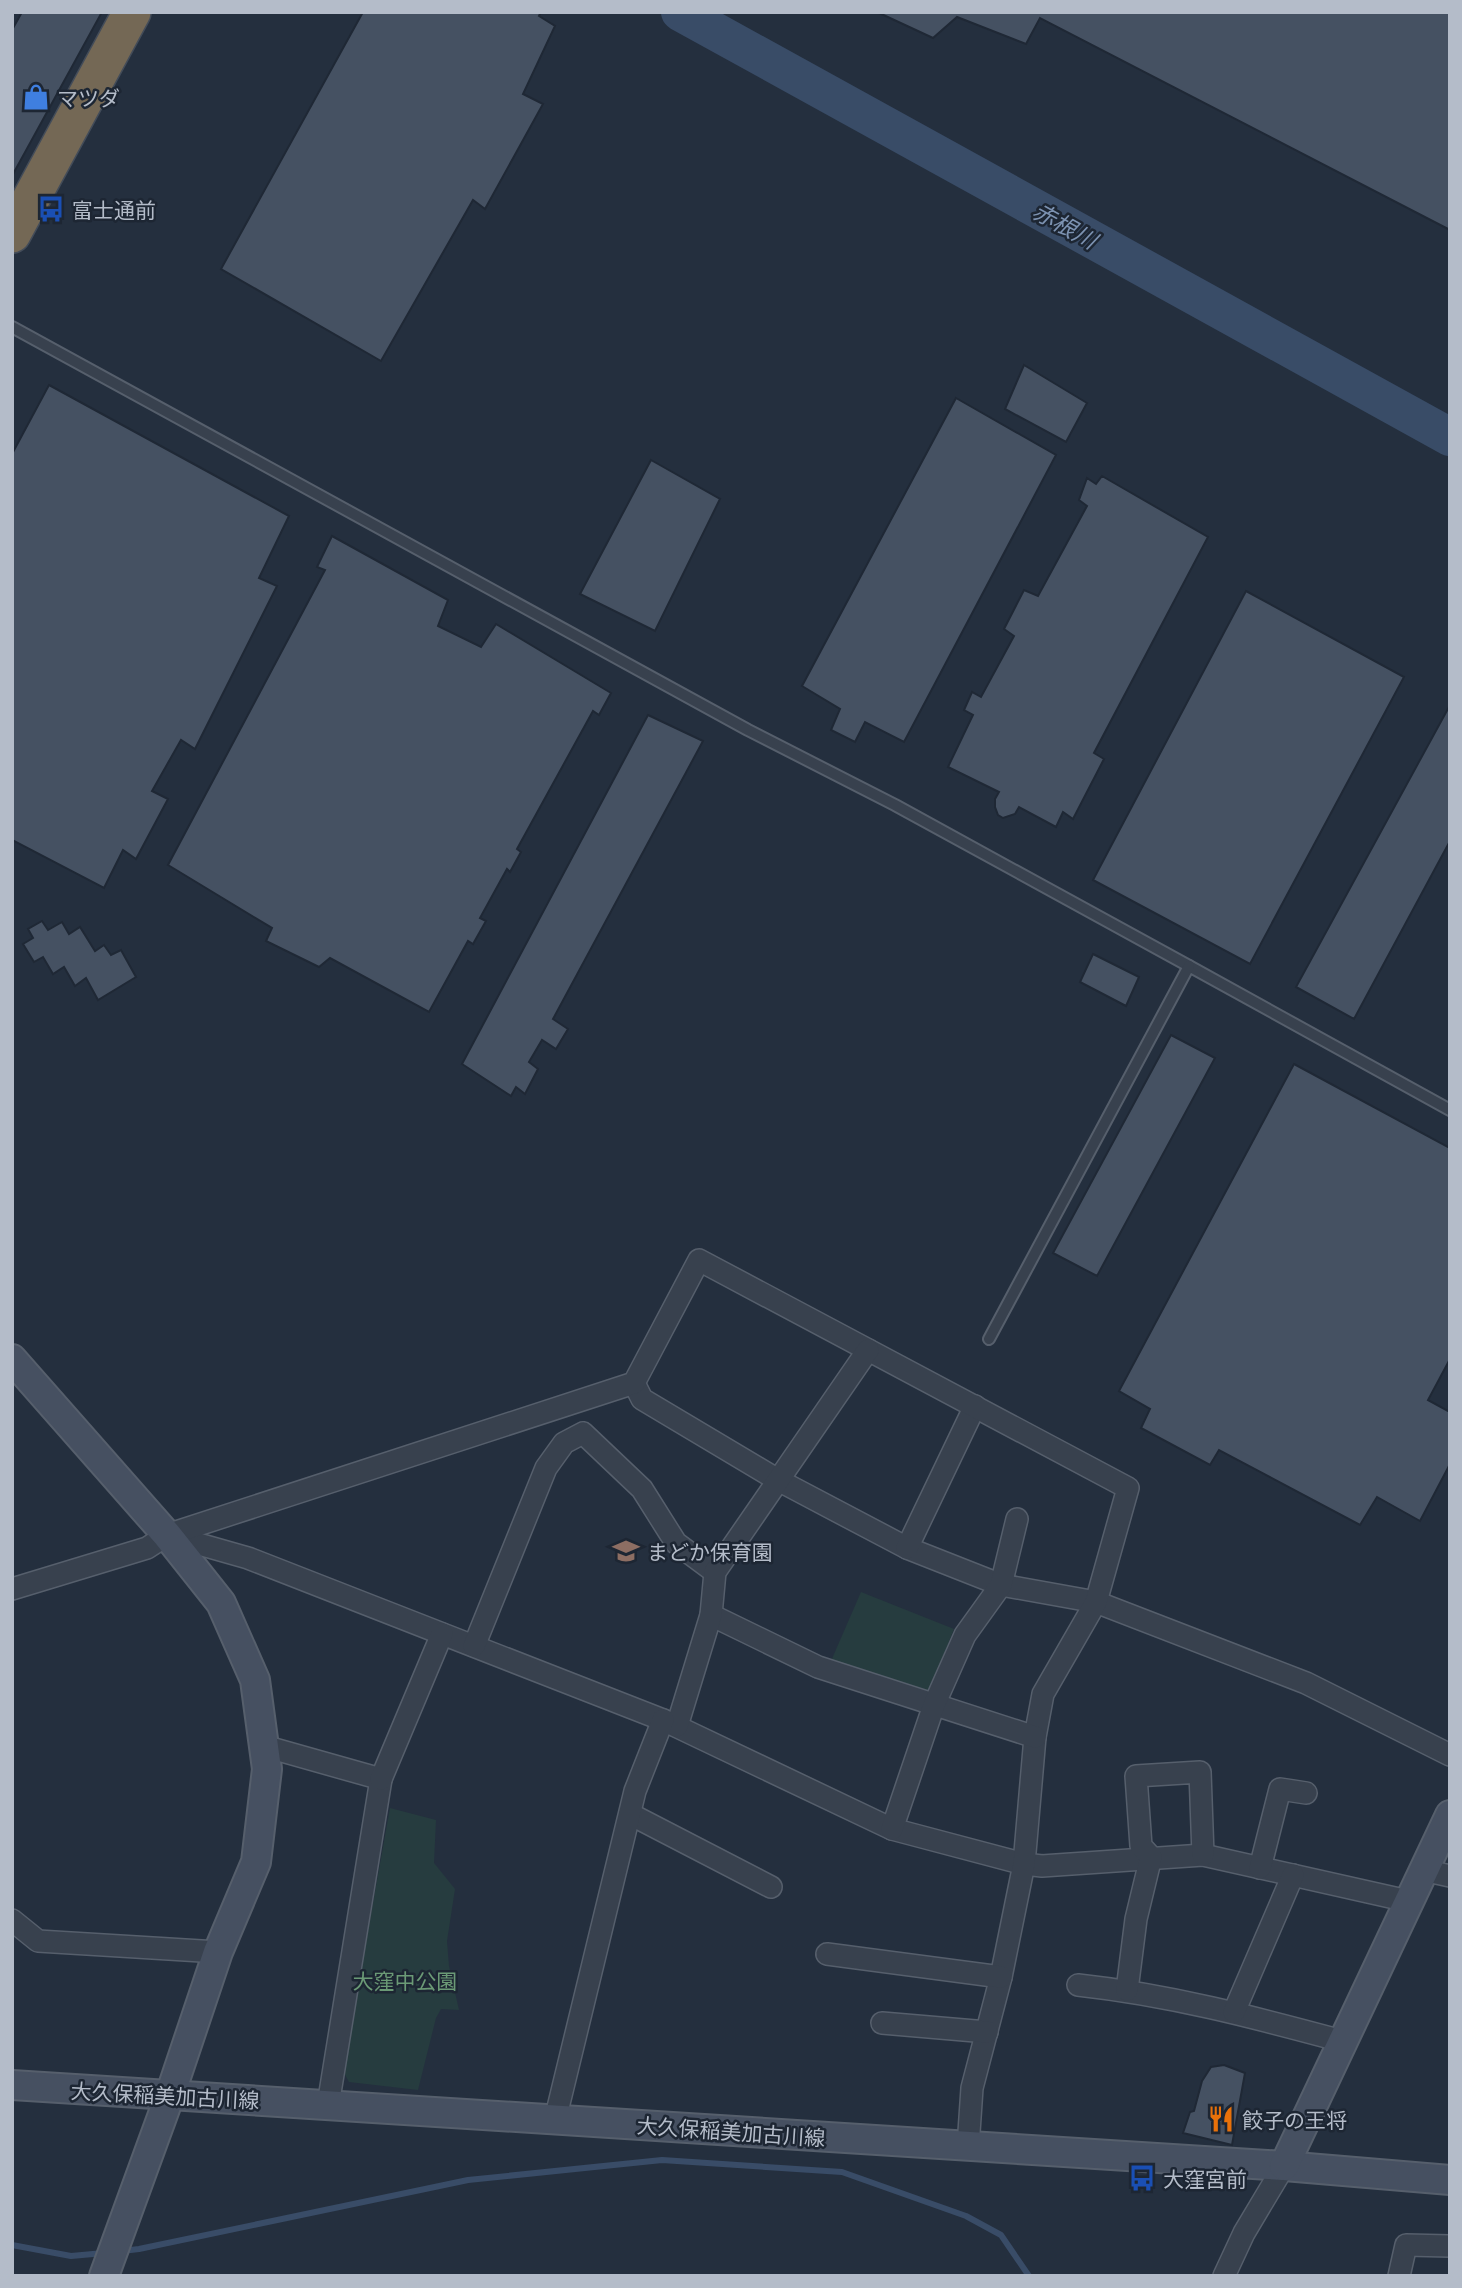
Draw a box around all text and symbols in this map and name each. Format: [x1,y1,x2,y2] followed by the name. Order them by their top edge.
[21,82,51,112] shop icon: マツダ
[57,85,120,110] place label: マツダ
[36,194,66,224] bus stop icon: 富士通前
[1028,196,1105,255] water label: 赤根川
[72,197,156,222] place label: 富士通前
[611,1536,641,1566] school or university icon: まどか保育園
[647,1539,773,1564] place label: まどか保育園
[353,1968,458,1993] park label: 大窪中公園
[70,2078,260,2112] street label: 大久保稲美加古川線
[1206,2104,1236,2134] restaurant icon: 餃子の王将
[1242,2107,1347,2132] place label: 餃子の王将
[636,2112,826,2150] street label: 大久保稲美加古川線
[1127,2163,1157,2193] bus stop icon: 大窪宮前
[1163,2166,1247,2191] place label: 大窪宮前

